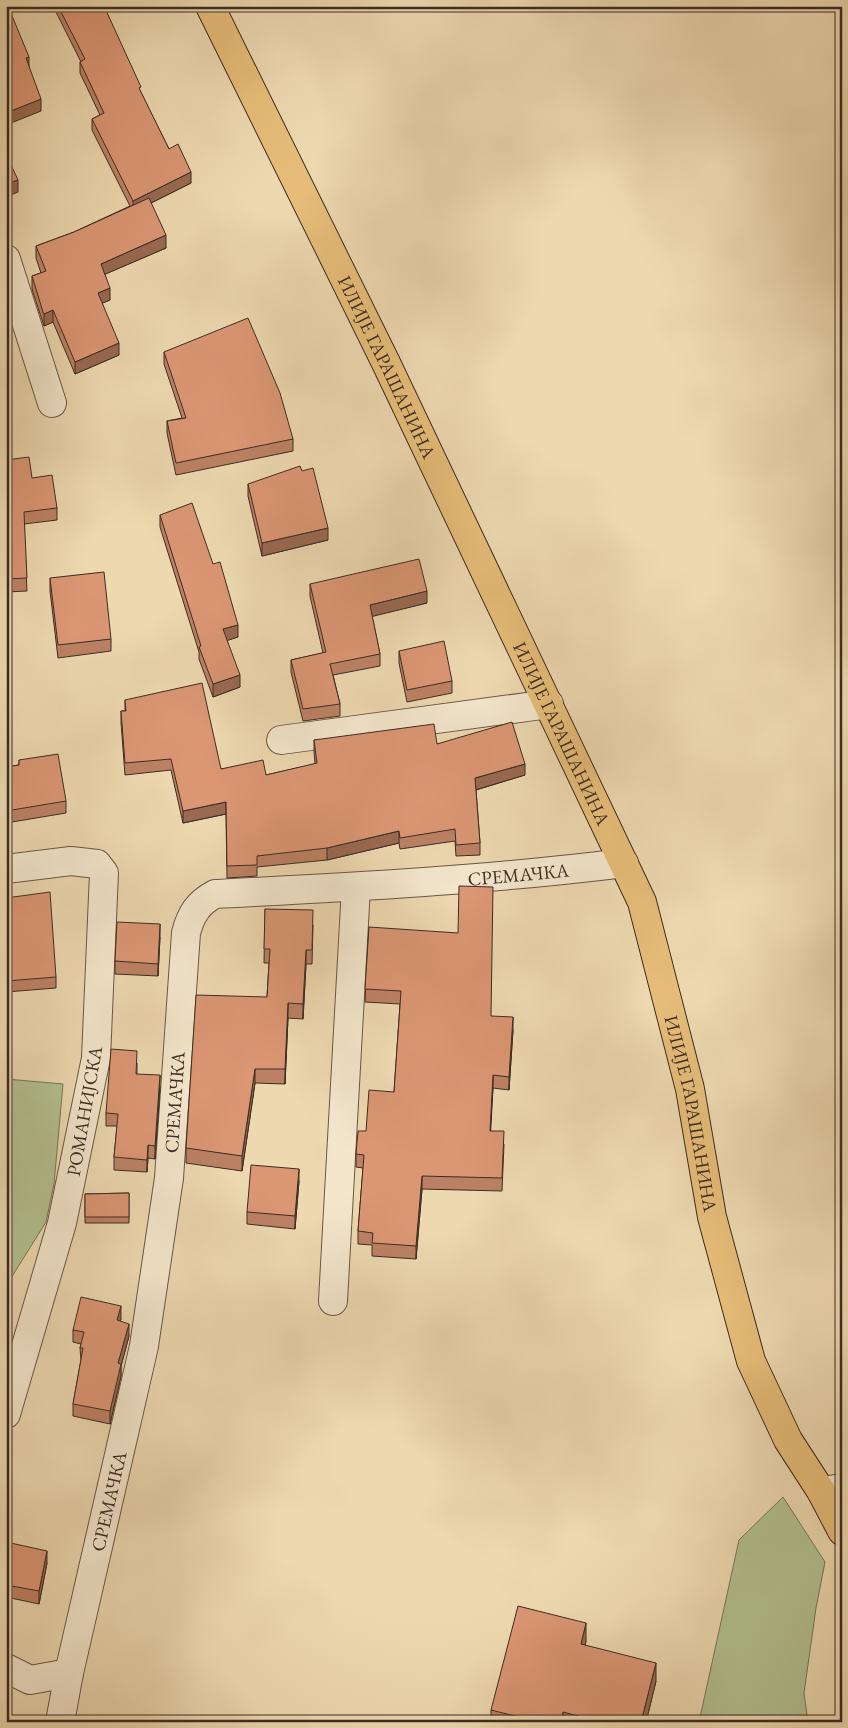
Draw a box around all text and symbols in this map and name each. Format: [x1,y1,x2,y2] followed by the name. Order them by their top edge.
[332,271,442,463] street label: ИЛИЈЕ ГАРАШАНИНА
[507,638,616,830] street label: ИЛИЈЕ ГАРАШАНИНА
[467,857,571,892] street label: СРЕМАЧКА
[659,1012,723,1215] street label: ИЛИЈЕ ГАРАШАНИНА
[61,1043,108,1178] street label: РОМАНИЈСКА
[159,1050,191,1154] street label: СРЕМАЧКА
[85,1448,133,1554] street label: СРЕМАЧКА

